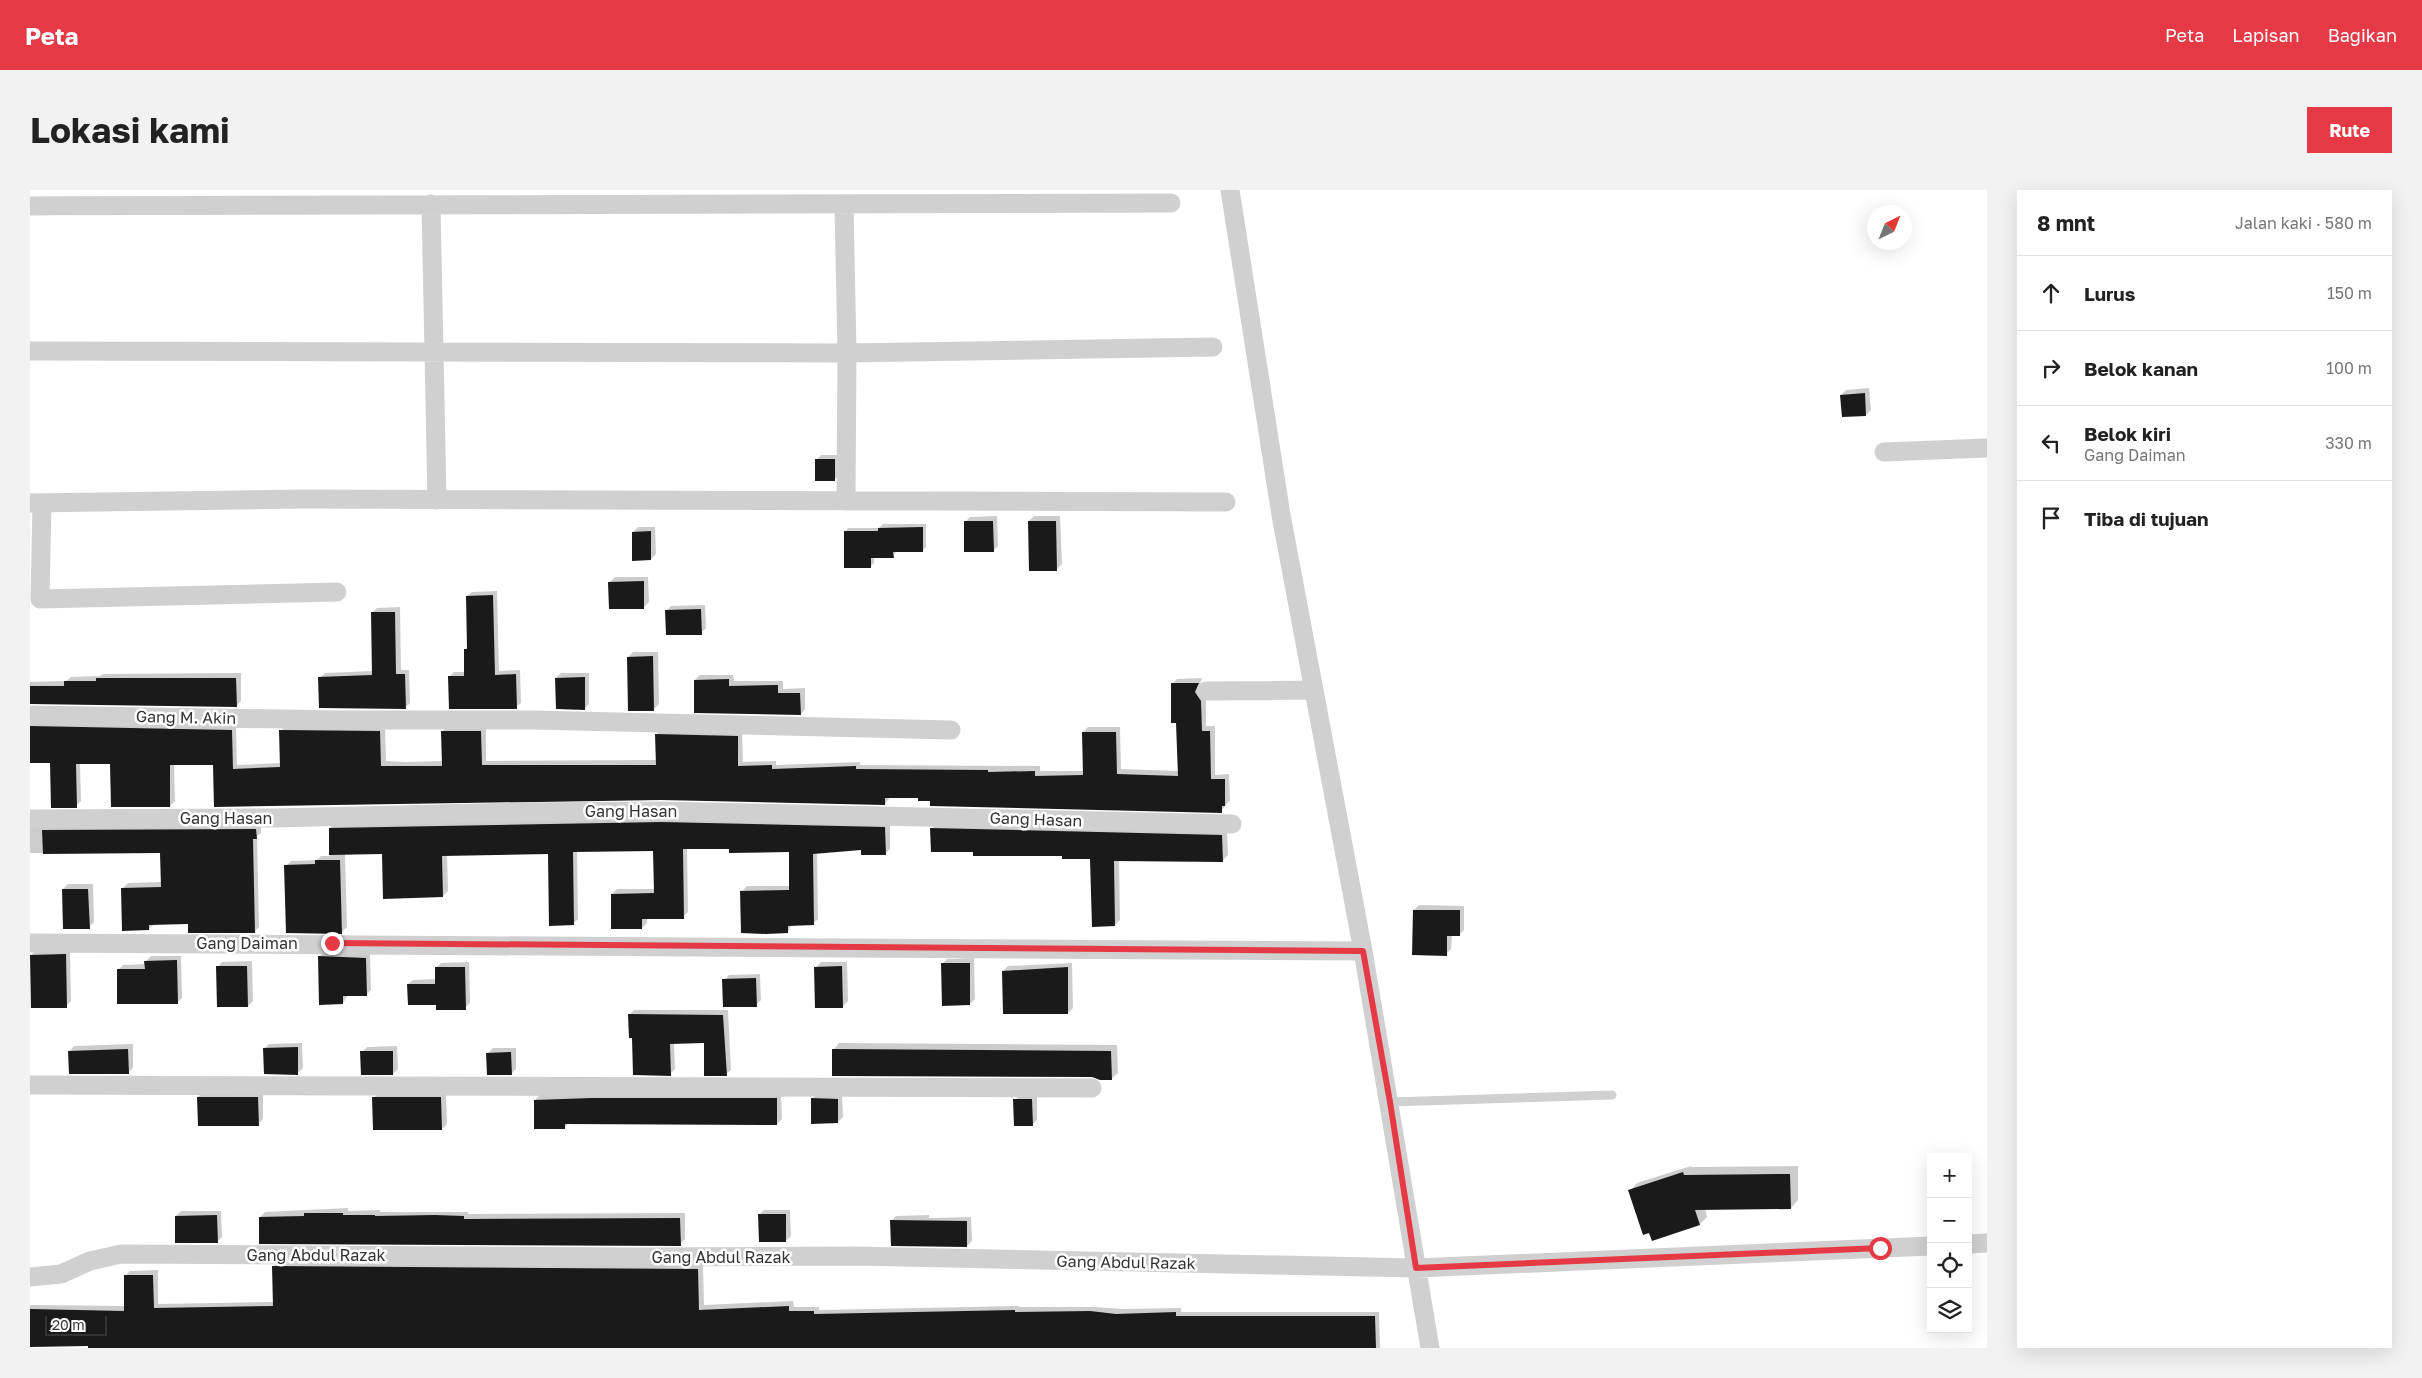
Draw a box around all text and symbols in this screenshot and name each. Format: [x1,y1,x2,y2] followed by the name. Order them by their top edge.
[25,21,78,50] text: Peta
[2165,24,2204,46] text: Peta
[2232,24,2300,46] text: Lapisan
[2328,24,2397,46] text: Bagikan
[2307,107,2392,153] button: Rute
[30,109,230,151] text: Lokasi kami
[1867,205,1912,250] north arrow
[2037,210,2095,236] text: 8 mnt
[2235,213,2372,233] text: Jalan kaki · 580 m
[2037,279,2065,307] icon: ahead
[2084,282,2135,305] text: Lurus
[2327,283,2372,303] text: 150 m
[2037,354,2065,382] icon: right
[2084,357,2198,380] text: Belok kanan
[2326,358,2372,378] text: 100 m
[2084,422,2171,445] text: Belok kiri
[2037,429,2065,457] icon: left
[2325,433,2372,453] text: 330 m
[2084,445,2186,465] text: Gang Daiman
[2037,504,2065,532] icon: arrive
[2084,507,2209,530] text: Tiba di tujuan
[136,706,236,728] street label: Gang M. Akin
[585,801,677,821] street label: Gang Hasan
[989,807,1083,831] street label: Gang Hasan
[180,808,272,828] street label: Gang Hasan
[321,932,344,955] route end
[196,933,298,953] street label: Gang Daiman
[1927,1153,1972,1333] map controls
[1927,1153,1972,1198] button: +
[1927,1198,1972,1243] button: −
[1869,1237,1892,1260] route start
[1927,1243,1972,1288] button: locate
[246,1245,386,1265] street label: Gang Abdul Razak
[651,1247,791,1267] street label: Gang Abdul Razak
[1056,1251,1196,1273] street label: Gang Abdul Razak
[1927,1288,1972,1333] button: layers
[45,1313,108,1336] scale bar
[52,1316,85,1333] text: 20 m

